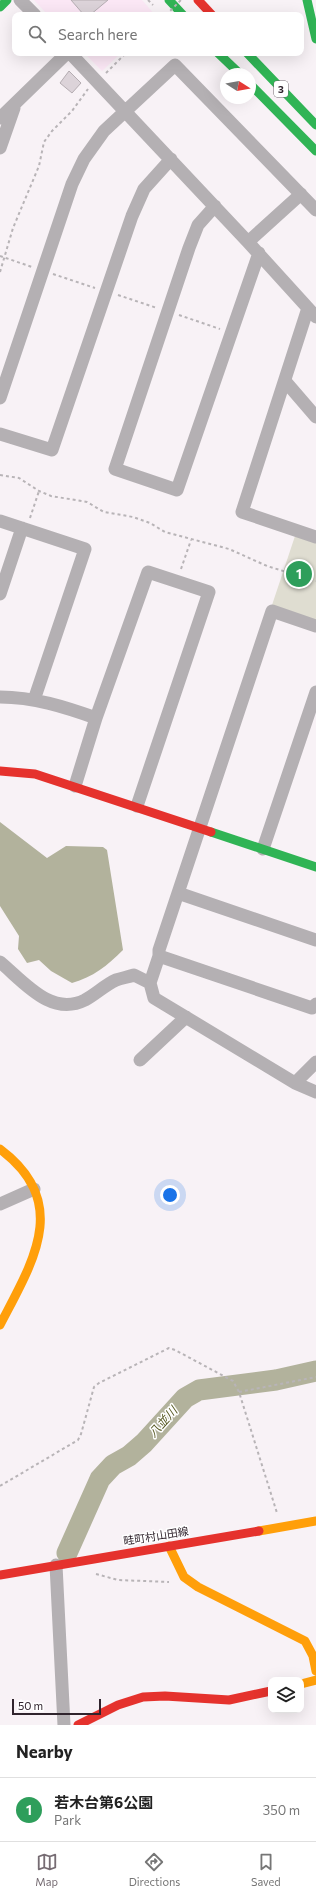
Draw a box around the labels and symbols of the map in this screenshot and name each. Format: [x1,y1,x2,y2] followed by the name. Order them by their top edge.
[220,68,256,104] north arrow
[274,81,288,97] road number: 3
[286,559,312,589] pin: 1
[160,1185,180,1205] your location
[145,1402,181,1439] water label: 八並川
[122,1524,190,1547] street label: 畦町村山田線
[12,1697,101,1716] scale bar

